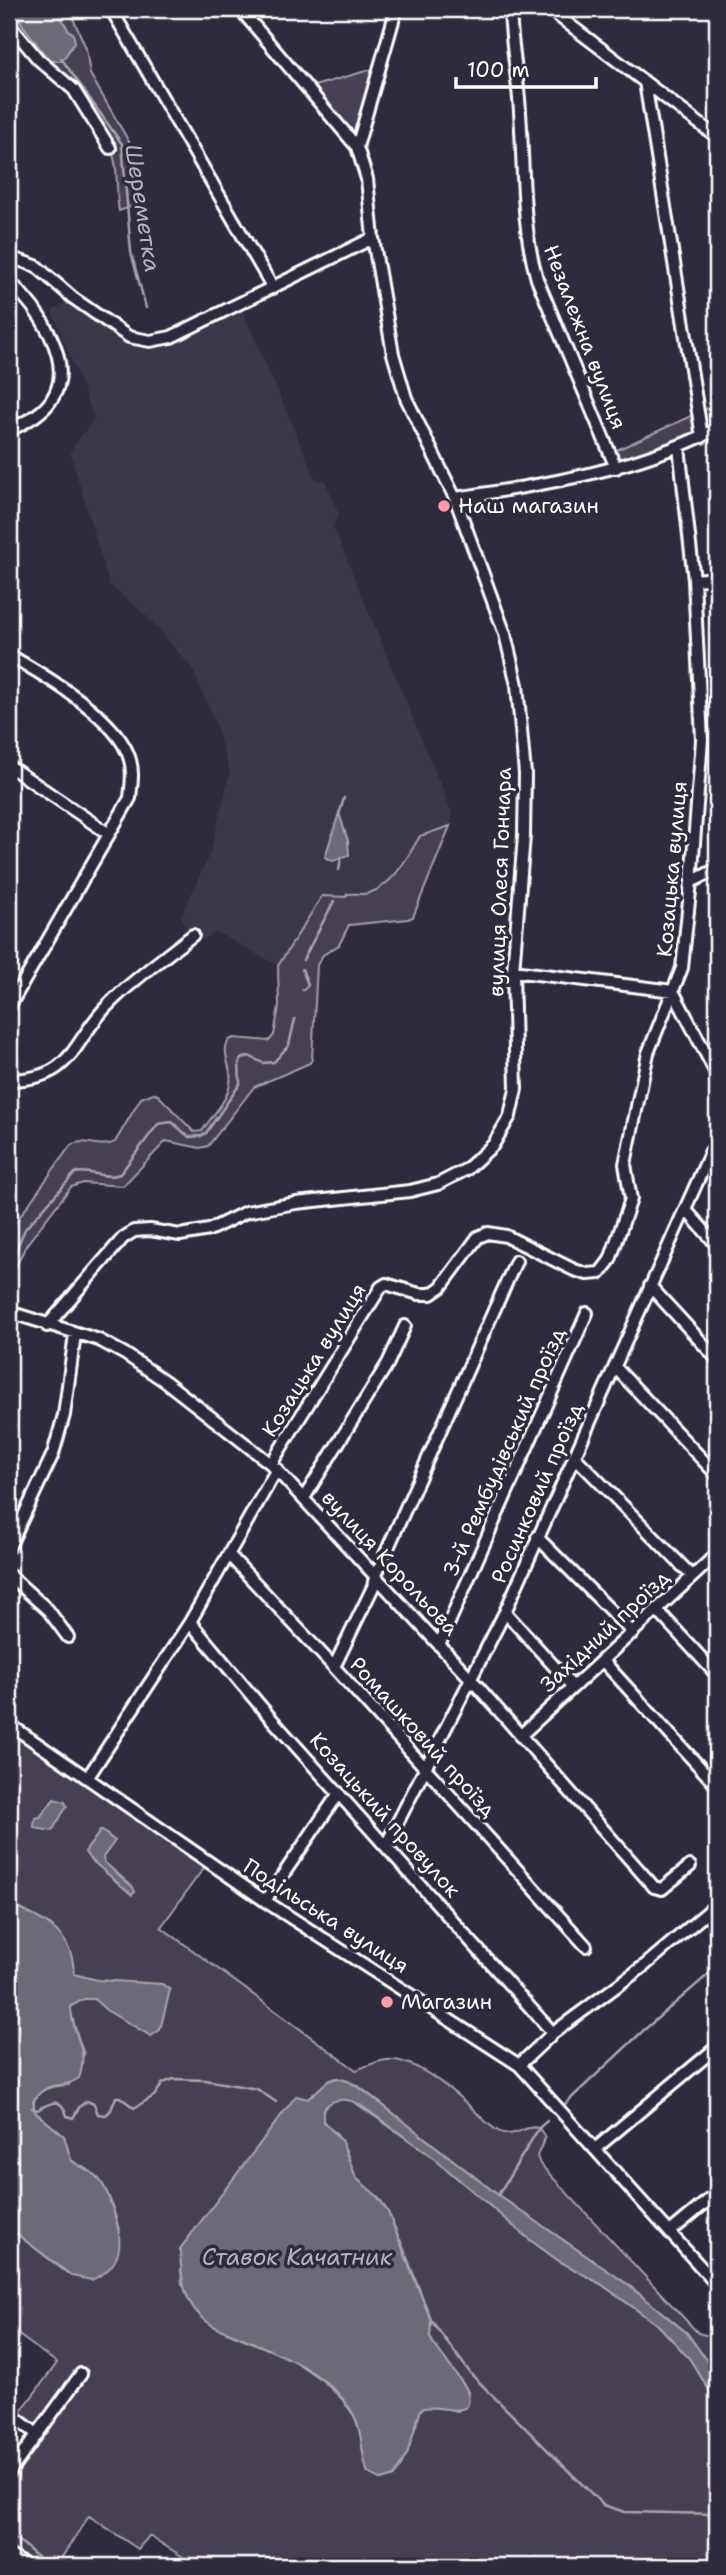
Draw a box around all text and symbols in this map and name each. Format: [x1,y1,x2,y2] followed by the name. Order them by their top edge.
[456,46,596,90] scale bar
[467,56,530,84] text: 100 m
[118,142,168,274] water label: Шереметка
[537,241,633,433] street label: Незалежна вулиця
[458,492,599,520] place label: Наш магазин
[436,498,452,514] marker: Наш магазин
[482,767,518,997] street label: вулиця Олеся Гончара
[650,780,694,958] street label: Козацька вулиця
[255,1278,373,1442] street label: Козацька вулиця
[436,1323,572,1581] street label: 3-й Рембудівський проїзд
[485,1398,589,1588] street label: Росинковий проїзд
[315,1484,465,1642] street label: вулиця Корольова
[534,1564,676,1698] street label: Західний проїзд
[343,1651,503,1823] street label: Ромашковий проїзд
[303,1727,467,1903] street label: Козацький провулок
[238,1852,414,1980] street label: Подільська вулиця
[401,1988,492,2016] place label: Магазин
[379,1994,395,2010] marker: Магазин
[202,2242,393,2272] water label: Ставок Качатник

